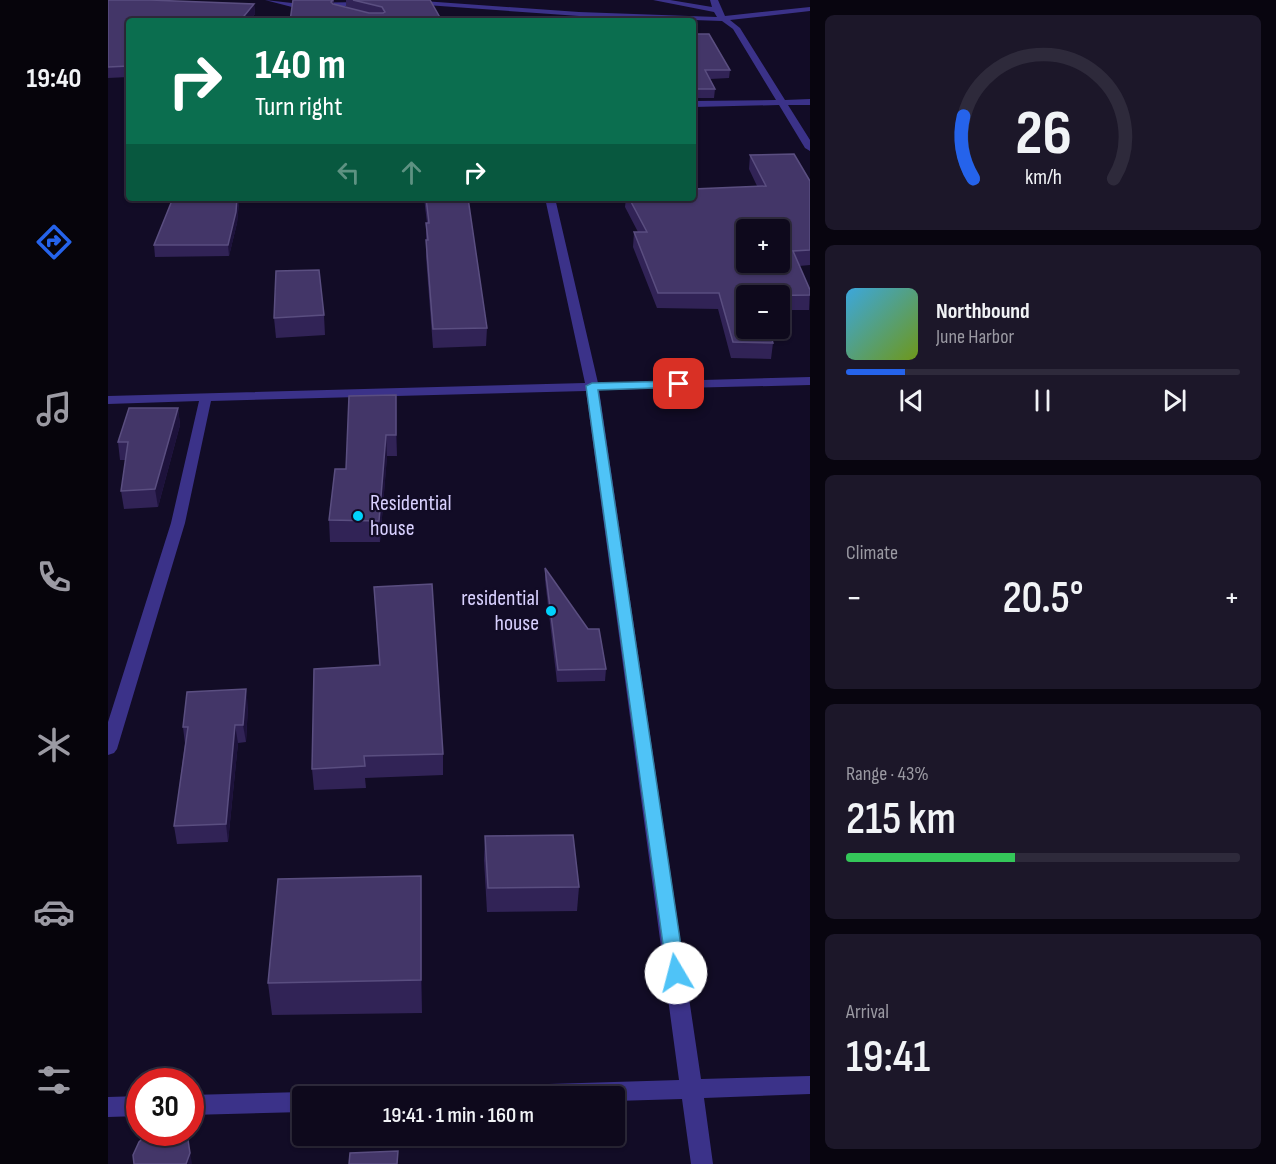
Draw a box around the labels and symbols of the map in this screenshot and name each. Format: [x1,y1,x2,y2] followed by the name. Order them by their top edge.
[653,358,704,409] pin
[370,490,452,542] place label: Residential house
[351,509,365,523] marker: Residential house
[461,585,539,637] place label: residential house
[544,604,558,618] marker: residential house
[644,941,708,1005] position arrow
[126,1068,204,1146] speed limit sign: 30

